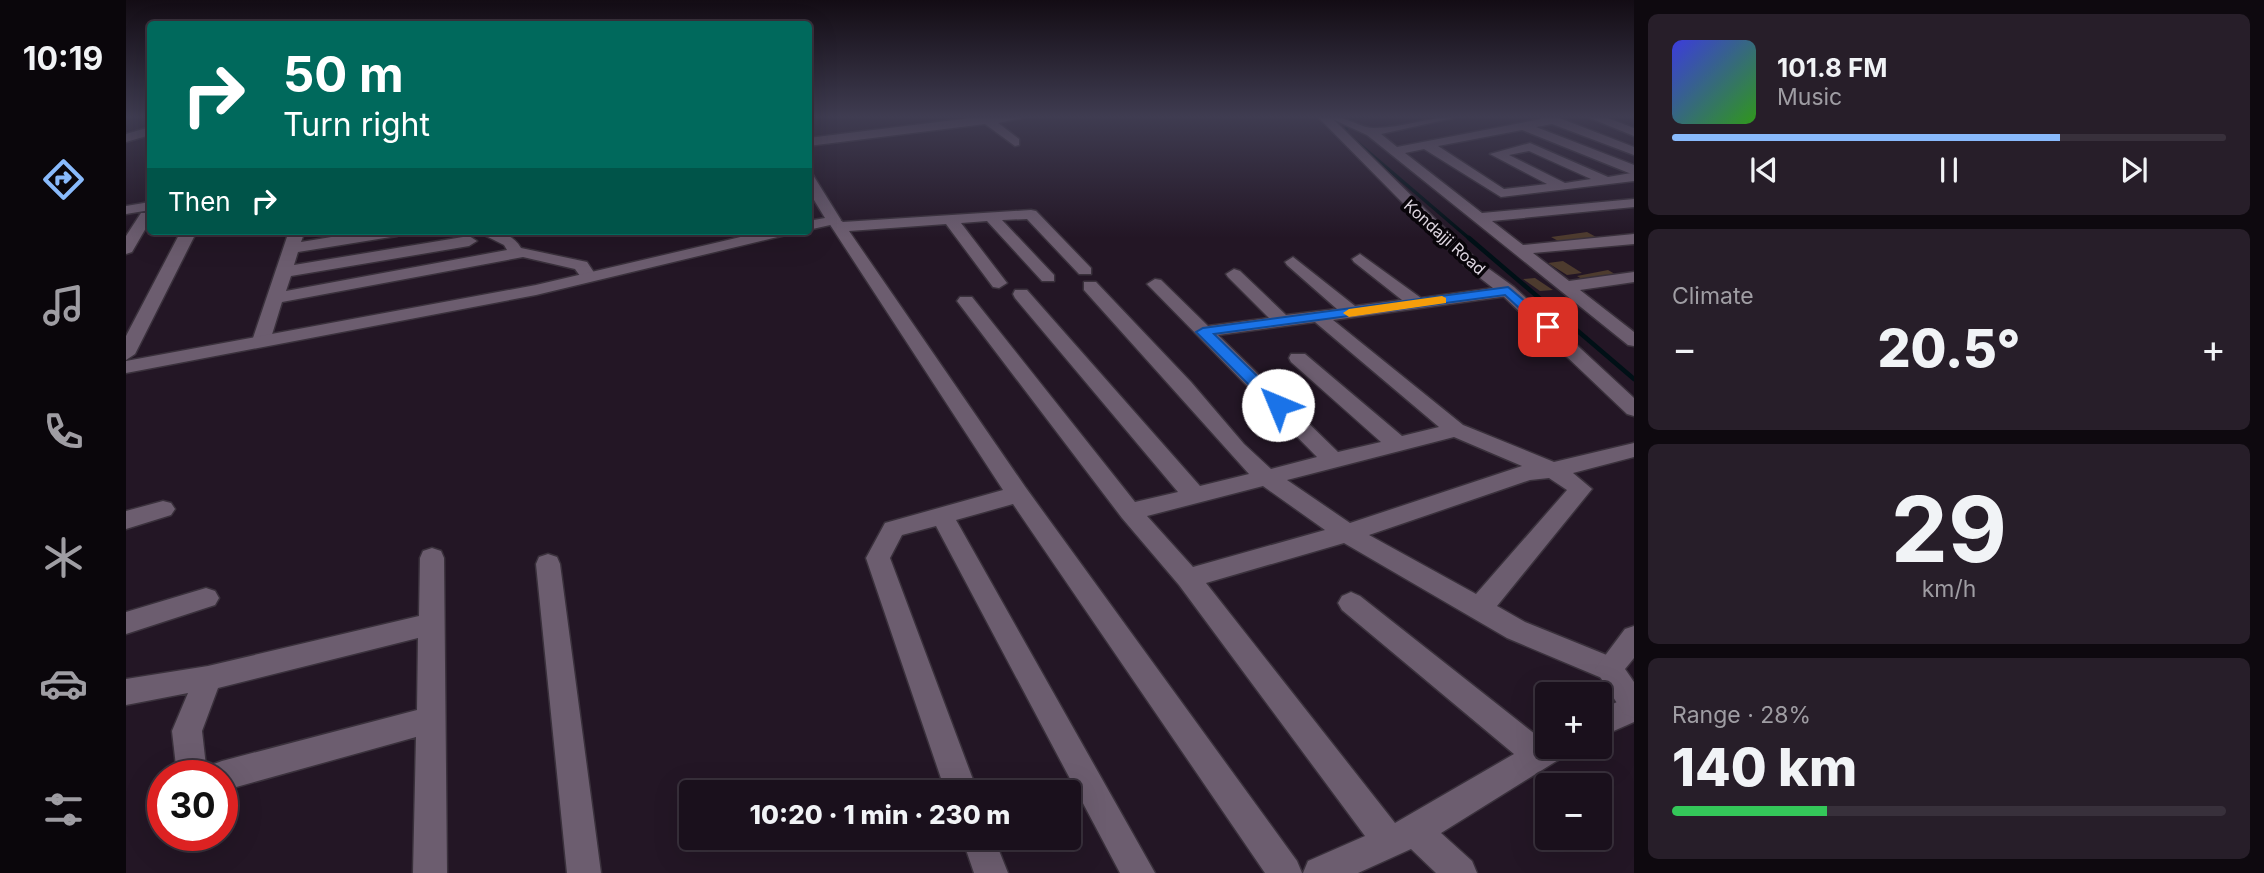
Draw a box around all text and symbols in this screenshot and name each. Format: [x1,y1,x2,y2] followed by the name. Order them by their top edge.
[23,39,103,78] text: 10:19
[283,45,404,104] text: 50 m
[168,49,259,140] icon: right
[1777,52,1887,83] text: 101.8 FM
[1777,83,1842,111] text: Music
[283,105,430,144] text: Turn right
[1745,151,1783,189] icon: previous
[1930,151,1968,189] icon: pause
[2115,151,2153,189] icon: next
[39,155,88,204] icon: directions
[245,182,283,220] icon: right
[168,186,231,217] text: Then
[1400,195,1490,279] street label: Kondajji Road
[39,281,88,330] icon: music
[1672,282,1754,310] text: Climate
[1518,297,1578,357] pin
[1529,308,1567,346] icon: arrive
[1877,317,2021,380] text: 20.5°
[1672,325,1697,371] text: −
[2201,325,2226,371] text: +
[1241,368,1315,442] position arrow
[39,407,88,456] icon: phone
[1891,474,2007,584] text: 29
[39,533,88,582] icon: climate
[1922,575,1976,603] text: km/h
[39,659,88,708] icon: car
[1535,682,1612,850] map controls
[1535,682,1612,759] button: +
[1672,701,1811,729] text: Range · 28%
[1672,736,1857,799] text: 140 km
[147,760,238,851] speed limit sign: 30
[1535,773,1612,850] button: −
[39,785,88,834] icon: filters
[750,799,1010,830] text: 10:20 · 1 min · 230 m

